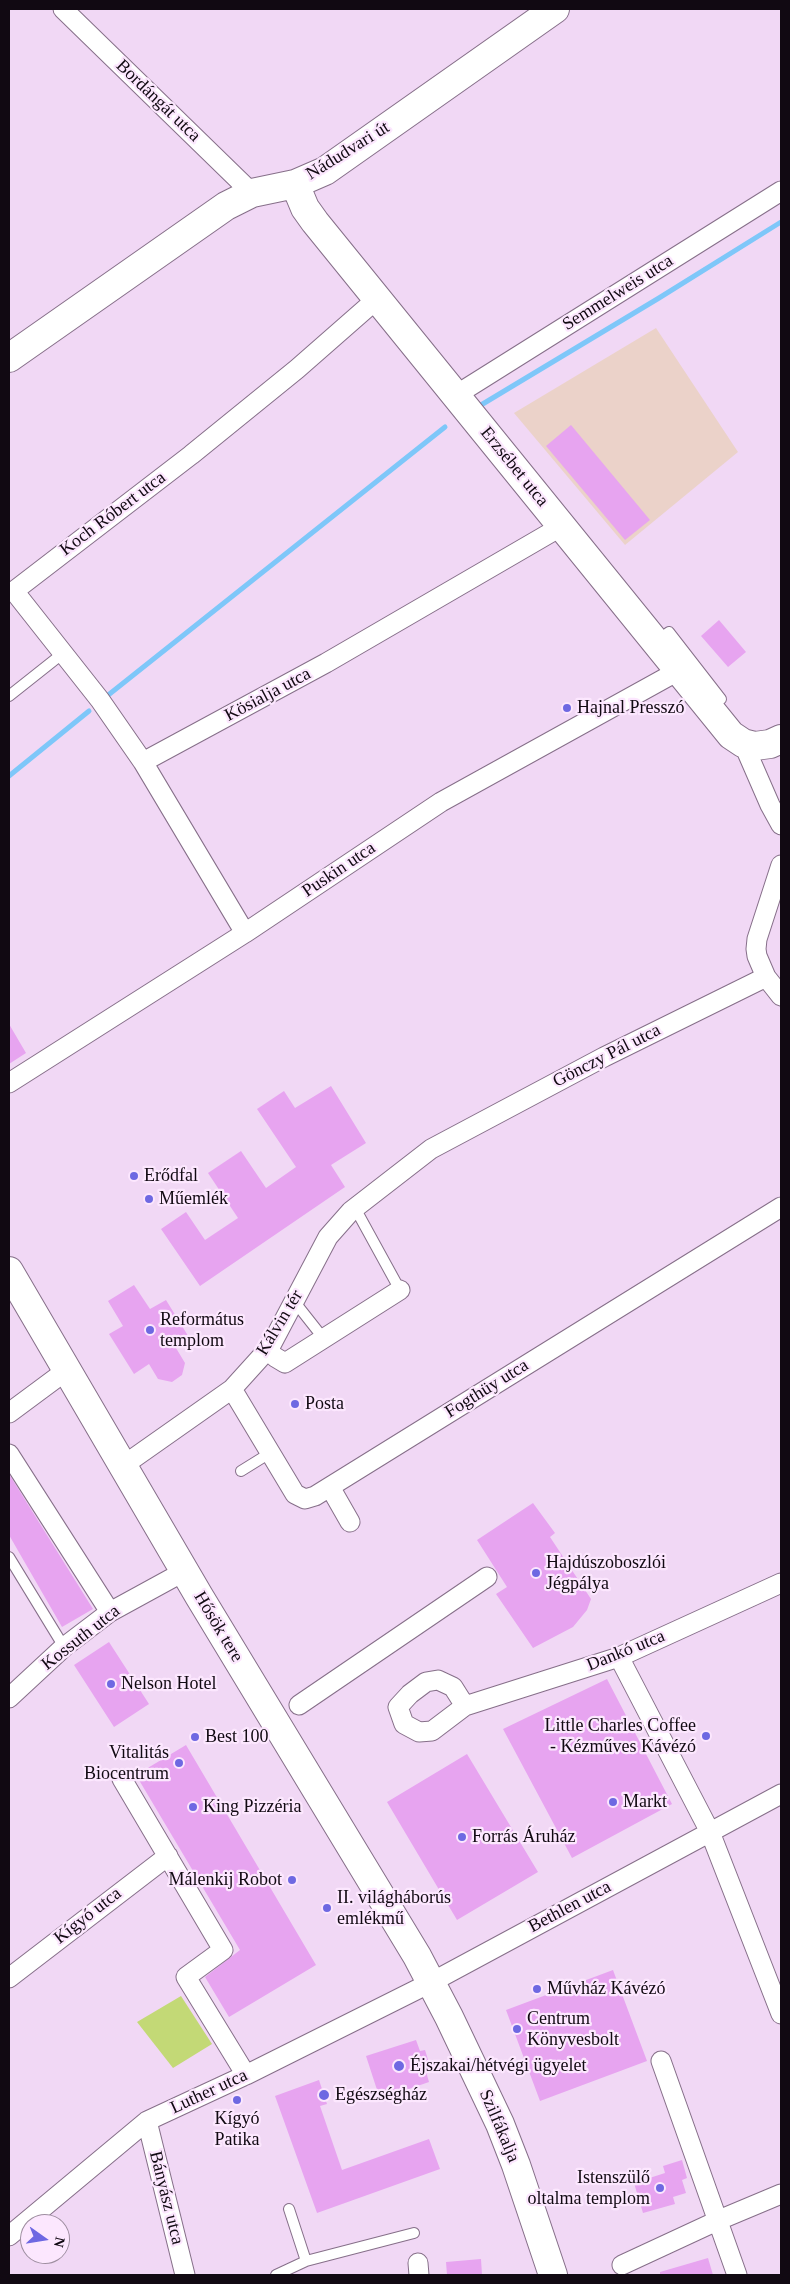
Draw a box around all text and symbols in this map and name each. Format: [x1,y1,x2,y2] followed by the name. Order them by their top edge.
[111,55,205,147] street label: Bordángát utca
[302,117,394,185] street label: Nádudvari út
[559,250,677,336] street label: Semmelweis utca
[475,423,553,511] street label: Erzsébet utca
[56,467,170,561] street label: Koch Róbert utca
[221,663,315,727] street label: Kösialja utca
[577,697,684,719] place label: Hajnal Presszó
[561,702,573,714] marker: Hajnal Presszó
[298,838,380,902] street label: Puskin utca
[550,1020,664,1092] street label: Gönczy Pál utca
[144,1165,198,1187] place label: Erődfal
[128,1170,140,1182] marker: Erődfal
[159,1188,228,1210] place label: Műemlék
[143,1193,155,1205] marker: Műemlék
[252,1286,308,1360] street label: Kálvin tér
[160,1309,244,1352] place label: Református templom
[144,1324,156,1336] marker: Református templom
[441,1355,533,1423] street label: Fogthüy utca
[305,1393,344,1415] place label: Posta
[289,1398,301,1410] marker: Posta
[546,1552,666,1595] place label: Hajdúszoboszlói Jégpálya
[530,1567,542,1579] marker: Hajdúszoboszlói Jégpálya
[189,1588,247,1666] street label: Hősök tere
[38,1601,124,1675] street label: Kossuth utca
[584,1626,668,1676] street label: Dankó utca
[121,1673,216,1695] place label: Nelson Hotel
[105,1678,117,1690] marker: Nelson Hotel
[544,1715,696,1758] place label: Little Charles Coffee - Kézműves Kávézó
[205,1726,269,1748] place label: Best 100
[700,1730,712,1742] marker: Little Charles Coffee - Kézműves Kávézó
[189,1731,201,1743] marker: Best 100
[84,1742,169,1785] place label: Vitalitás Biocentrum
[173,1757,185,1769] marker: Vitalitás Biocentrum
[623,1791,667,1813] place label: Markt
[203,1796,301,1818] place label: King Pizzéria
[607,1796,619,1808] marker: Markt
[187,1801,199,1813] marker: King Pizzéria
[472,1826,575,1848] place label: Forrás Áruház
[456,1831,468,1843] marker: Forrás Áruház
[169,1869,282,1891] place label: Málenkij Robot
[286,1874,298,1886] marker: Málenkij Robot
[525,1876,615,1938] street label: Bethlen utca
[50,1883,126,1949] street label: Kígyó utca
[337,1887,451,1930] place label: II. világháborús emlékmű
[321,1902,333,1914] marker: II. világháborús emlékmű
[547,1978,665,2000] place label: Művház Kávézó
[531,1983,543,1995] marker: Művház Kávézó
[527,2008,619,2050] place label: Centrum Könyvesbolt
[511,2023,523,2035] marker: Centrum Könyvesbolt
[410,2055,586,2077] place label: Éjszakai/hétvégi ügyelet
[392,2059,406,2073] marker: Éjszakai/hétvégi ügyelet
[167,2065,251,2119] street label: Luther utca
[335,2084,427,2106] place label: Egészségház
[474,2086,524,2166] street label: Szilfákalja
[317,2088,331,2102] marker: Egészségház
[231,2094,243,2106] marker: Kígyó Patika
[214,2108,260,2150] place label: Kígyó Patika
[144,2149,188,2247] street label: Bányász utca
[528,2167,650,2210] place label: Istenszülő oltalma templom
[654,2182,666,2194] marker: Istenszülő oltalma templom
[20,2214,70,2264] north arrow
[51,2236,68,2249] text: N

